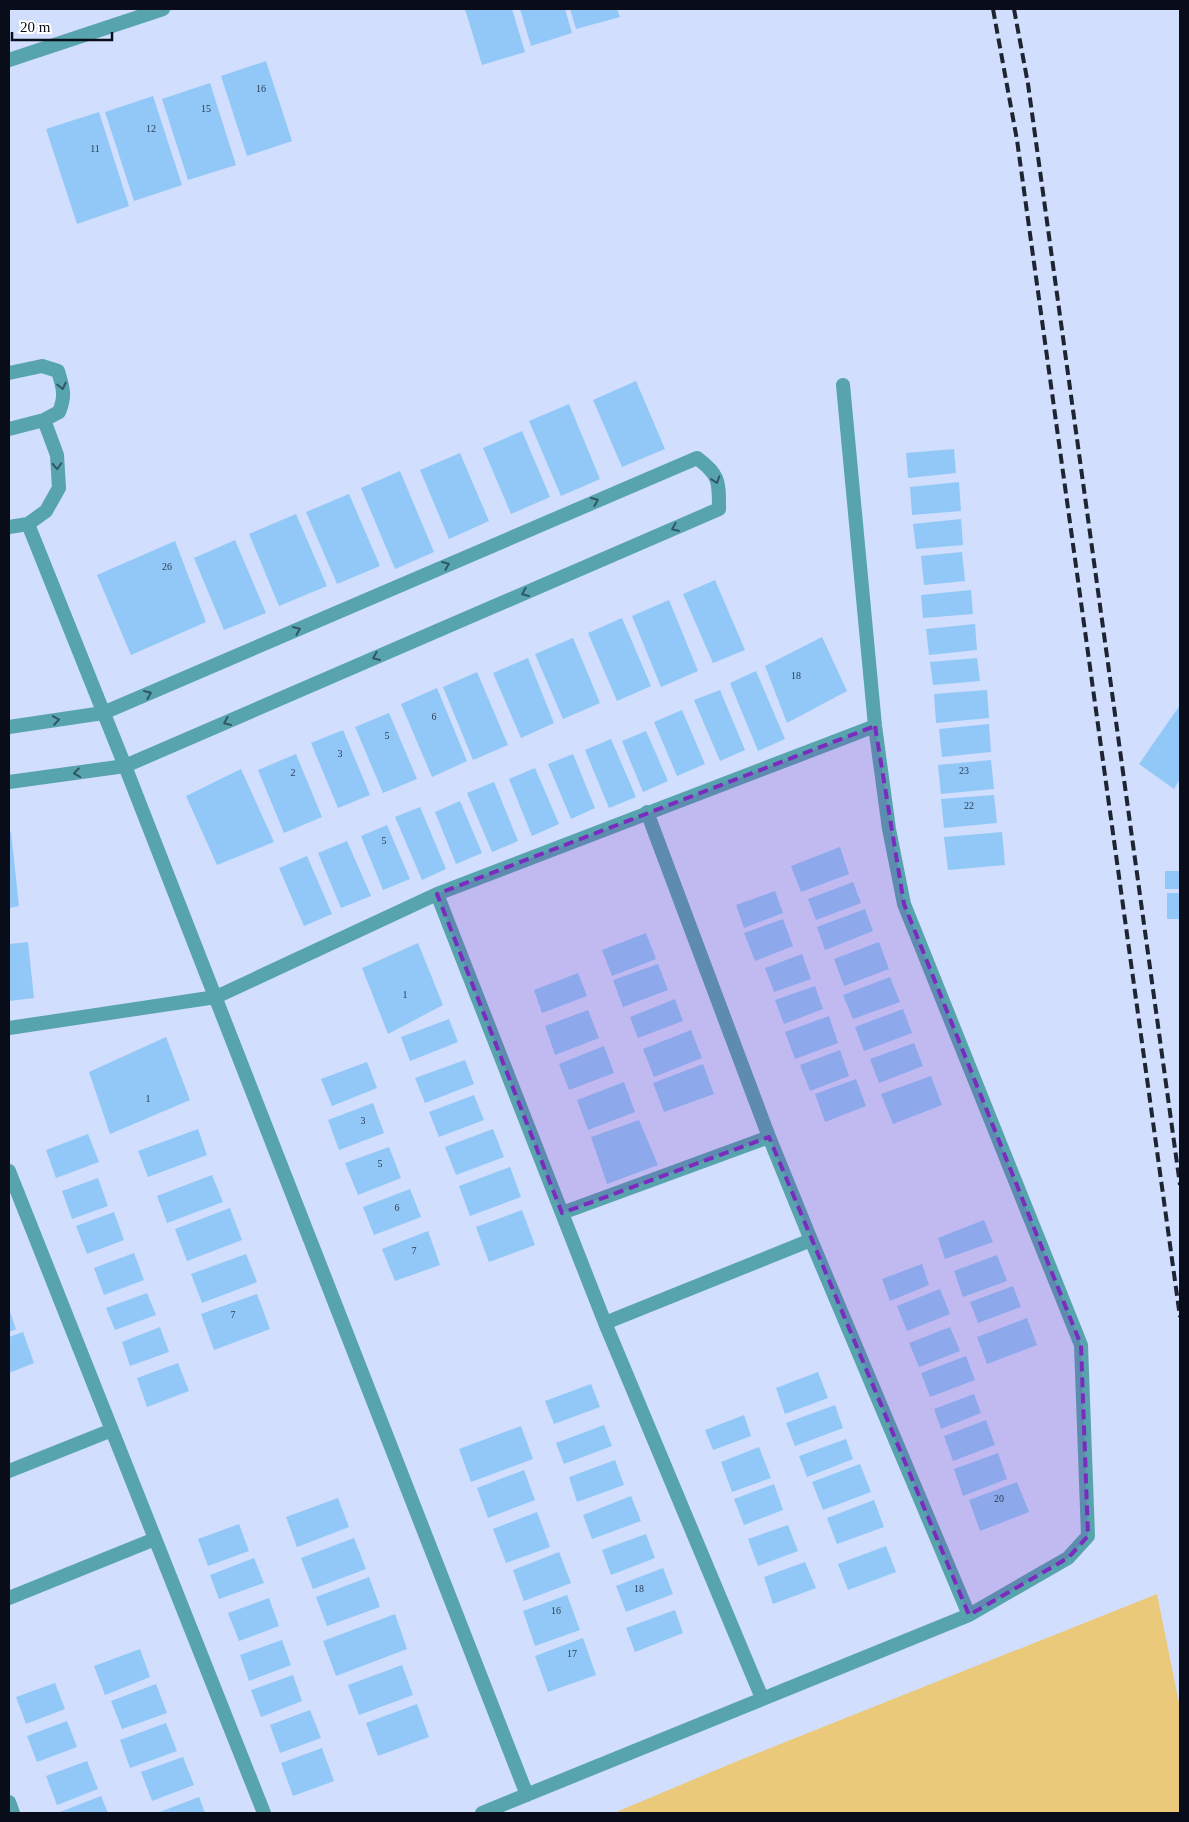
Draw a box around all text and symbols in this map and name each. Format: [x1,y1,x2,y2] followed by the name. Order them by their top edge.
[12,10,112,42] scale bar
[20,19,51,35] text: 20 m
[256,83,266,94] house number: 16
[201,103,211,114] house number: 15
[146,123,156,134] house number: 12
[90,143,100,154] house number: 11
[56,382,67,391] one-way arrow
[52,463,63,471] one-way arrow
[710,475,720,484] one-way arrow
[591,497,599,507] one-way arrow
[671,522,680,533] one-way arrow
[162,561,172,572] house number: 26
[441,561,450,572] one-way arrow
[521,586,530,597] one-way arrow
[292,625,301,636] one-way arrow
[372,651,381,662] one-way arrow
[791,670,801,681] house number: 18
[143,689,152,700] one-way arrow
[432,711,437,722] house number: 6
[52,715,60,726] one-way arrow
[223,715,232,726] one-way arrow
[385,730,390,741] house number: 5
[338,748,343,759] house number: 3
[959,765,969,776] house number: 23
[73,767,81,777] one-way arrow
[291,767,296,778] house number: 2
[964,800,974,811] house number: 22
[382,835,387,846] house number: 5
[403,989,408,1000] house number: 1
[146,1093,151,1104] house number: 1
[361,1115,366,1126] house number: 3
[378,1158,383,1169] house number: 5
[395,1202,400,1213] house number: 6
[412,1245,417,1256] house number: 7
[231,1309,236,1320] house number: 7
[994,1493,1004,1504] house number: 20
[634,1583,644,1594] house number: 18
[551,1605,561,1616] house number: 16
[567,1648,577,1659] house number: 17

